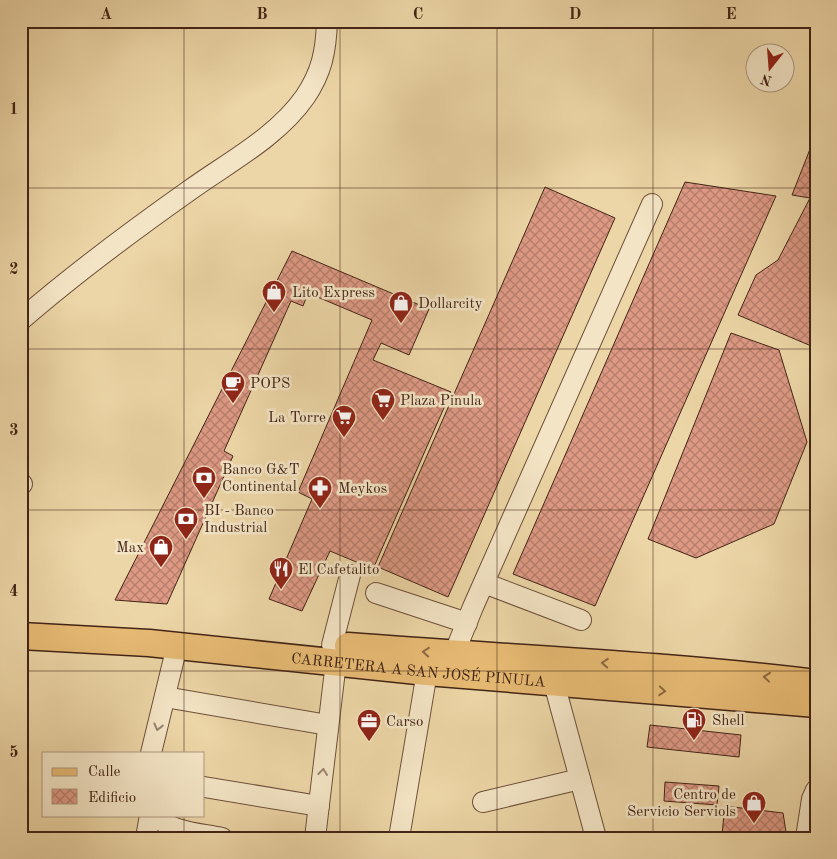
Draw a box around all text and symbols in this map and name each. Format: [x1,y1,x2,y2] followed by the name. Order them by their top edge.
[100,7,112,23] text: A
[256,7,268,23] text: B
[413,7,423,23] text: C
[569,7,581,23] text: D
[725,7,737,23] text: E
[744,42,794,92] north arrow
[759,71,774,88] text: N
[9,102,19,118] text: 1
[9,262,19,278] text: 2
[261,279,287,313] shop icon: Lito Express
[292,286,375,301] place label: Lito Express
[388,290,414,324] shop icon: Dollarcity
[418,297,483,312] place label: Dollarcity
[220,370,246,404] cafe icon: POPS
[250,377,290,392] place label: POPS
[370,387,396,421] supermarket icon: Plaza Pinula
[400,394,482,409] place label: Plaza Pinula
[331,404,357,438] supermarket icon: La Torre
[268,411,326,426] place label: La Torre
[9,423,19,439] text: 3
[222,463,299,495] place label: Banco G&T Continental
[191,465,217,499] bank icon: Banco G&T Continental
[307,475,333,509] pharmacy icon: Meykos
[338,482,387,497] place label: Meykos
[204,504,274,536] place label: BI - Banco Industrial
[173,506,199,540] bank icon: BI - Banco Industrial
[148,534,174,568] shop icon: Max
[116,541,144,556] place label: Max
[268,556,294,590] restaurant icon: El Cafetalito
[298,563,379,578] place label: El Cafetalito
[9,584,19,600] text: 4
[422,647,430,658] one-way arrow
[290,652,547,691] street label: CARRETERA A SAN JOSÉ PINULA
[601,658,609,669] one-way arrow
[763,672,771,683] one-way arrow
[658,685,666,696] one-way arrow
[681,707,707,741] fuel station icon: Shell
[356,708,382,742] office icon: Carso
[712,714,744,729] place label: Shell
[386,715,424,730] place label: Carso
[153,723,164,732] one-way arrow
[9,745,19,761] text: 5
[42,752,205,816] legend
[88,765,121,780] text: Calle
[317,768,328,776] one-way arrow
[627,788,736,820] place label: Centro de Servicio Serviols
[741,790,767,824] shop icon: Centro de Servicio Serviols
[88,791,136,806] text: Edificio

